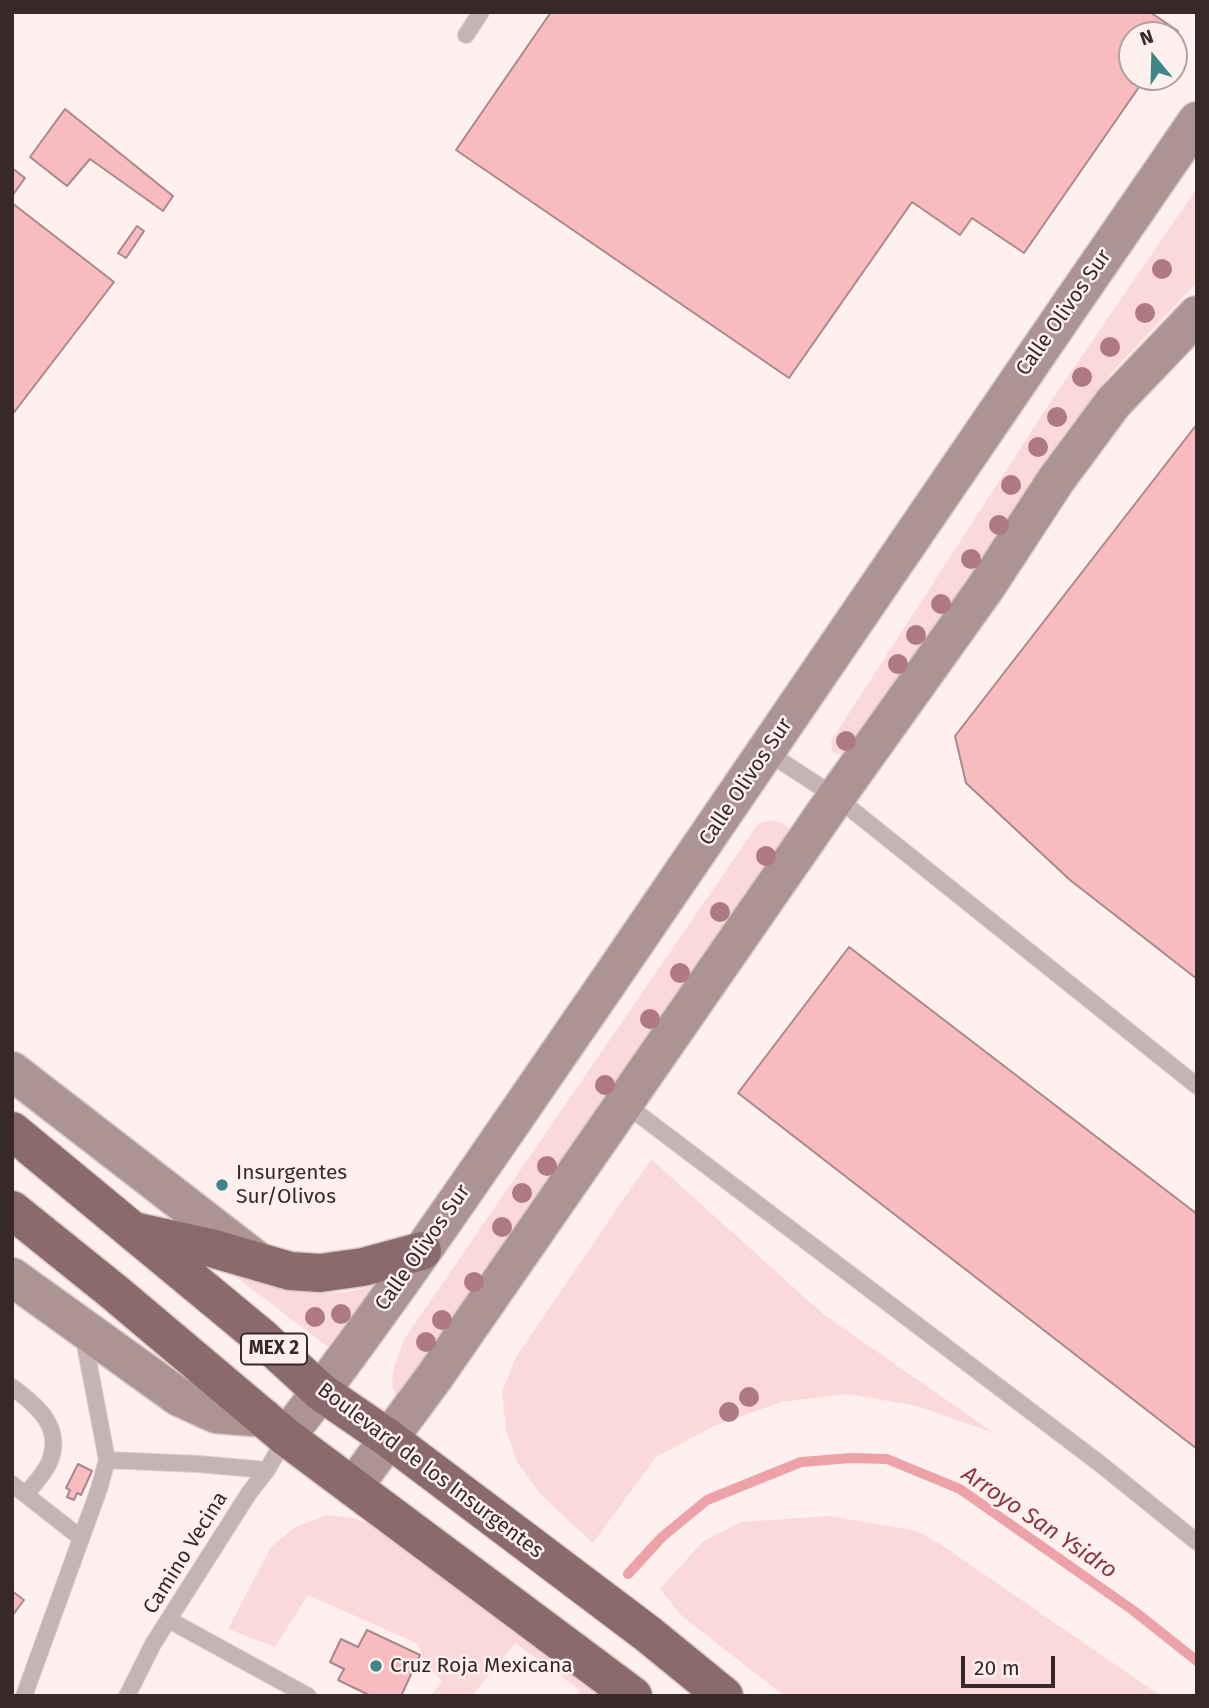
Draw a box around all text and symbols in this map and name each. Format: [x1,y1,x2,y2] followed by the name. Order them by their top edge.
[1118,21,1188,91] north arrow
[1137,25,1156,50] text: N
[1011,245,1117,381] street label: Calle Olivos Sur
[694,714,798,850] street label: Calle Olivos Sur
[236,1160,347,1210] place label: Insurgentes Sur/Olivos
[214,1177,230,1193] marker: Insurgentes Sur/Olivos
[370,1180,476,1316] street label: Calle Olivos Sur
[241,1334,307,1364] road number: MEX 2
[312,1378,548,1564] street label: Boulevard de los Insurgentes
[956,1461,1122,1585] water label: Arroyo San Ysidro
[138,1487,234,1619] street label: Camino Vecina
[964,1642,1058,1686] scale bar
[390,1653,573,1679] place label: Cruz Roja Mexicana
[974,1655,1020,1681] text: 20 m
[368,1658,384,1674] marker: Cruz Roja Mexicana

